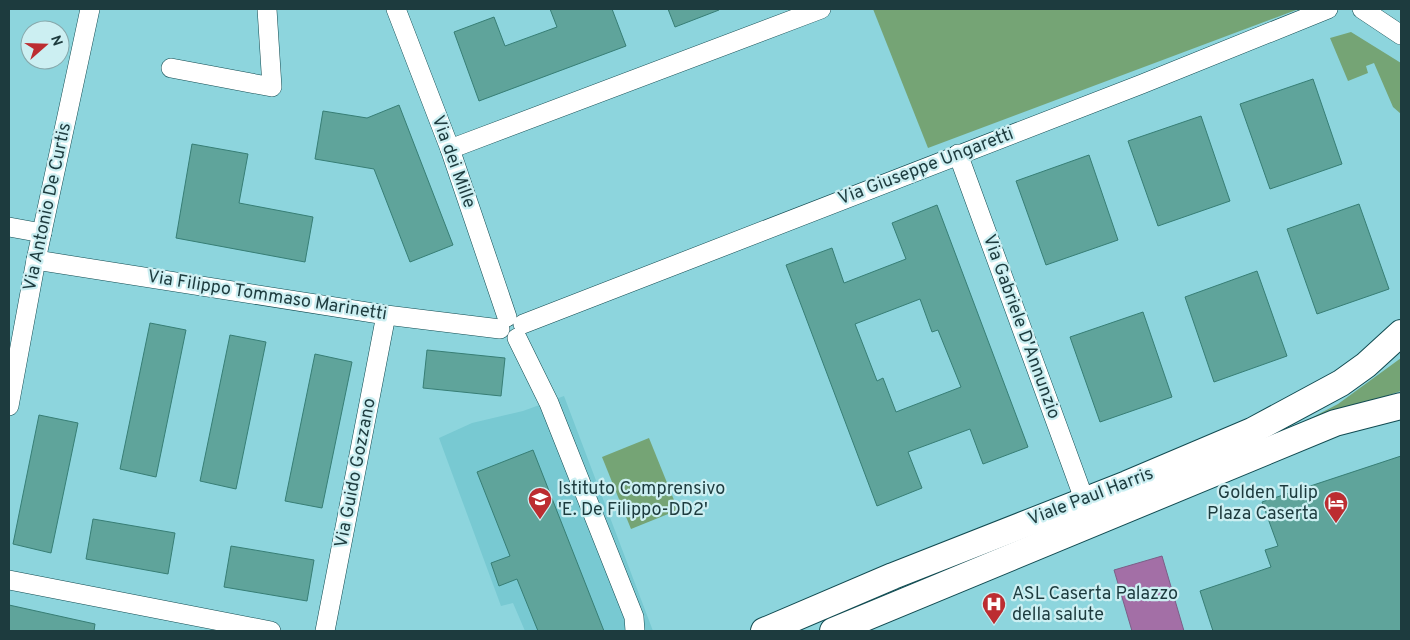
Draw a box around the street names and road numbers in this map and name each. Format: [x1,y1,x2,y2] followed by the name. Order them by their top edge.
[426,113,480,211] street label: Via dei Mille
[19,121,77,293] street label: Via Antonio De Curtis
[835,123,1017,211] street label: Via Giuseppe Ungaretti
[977,232,1065,422] street label: Via Gabriele D'Annunzio
[146,266,388,326] street label: Via Filippo Tommaso Marinetti
[330,396,382,550] street label: Via Guido Gozzano
[1025,463,1157,531] street label: Viale Paul Harris

